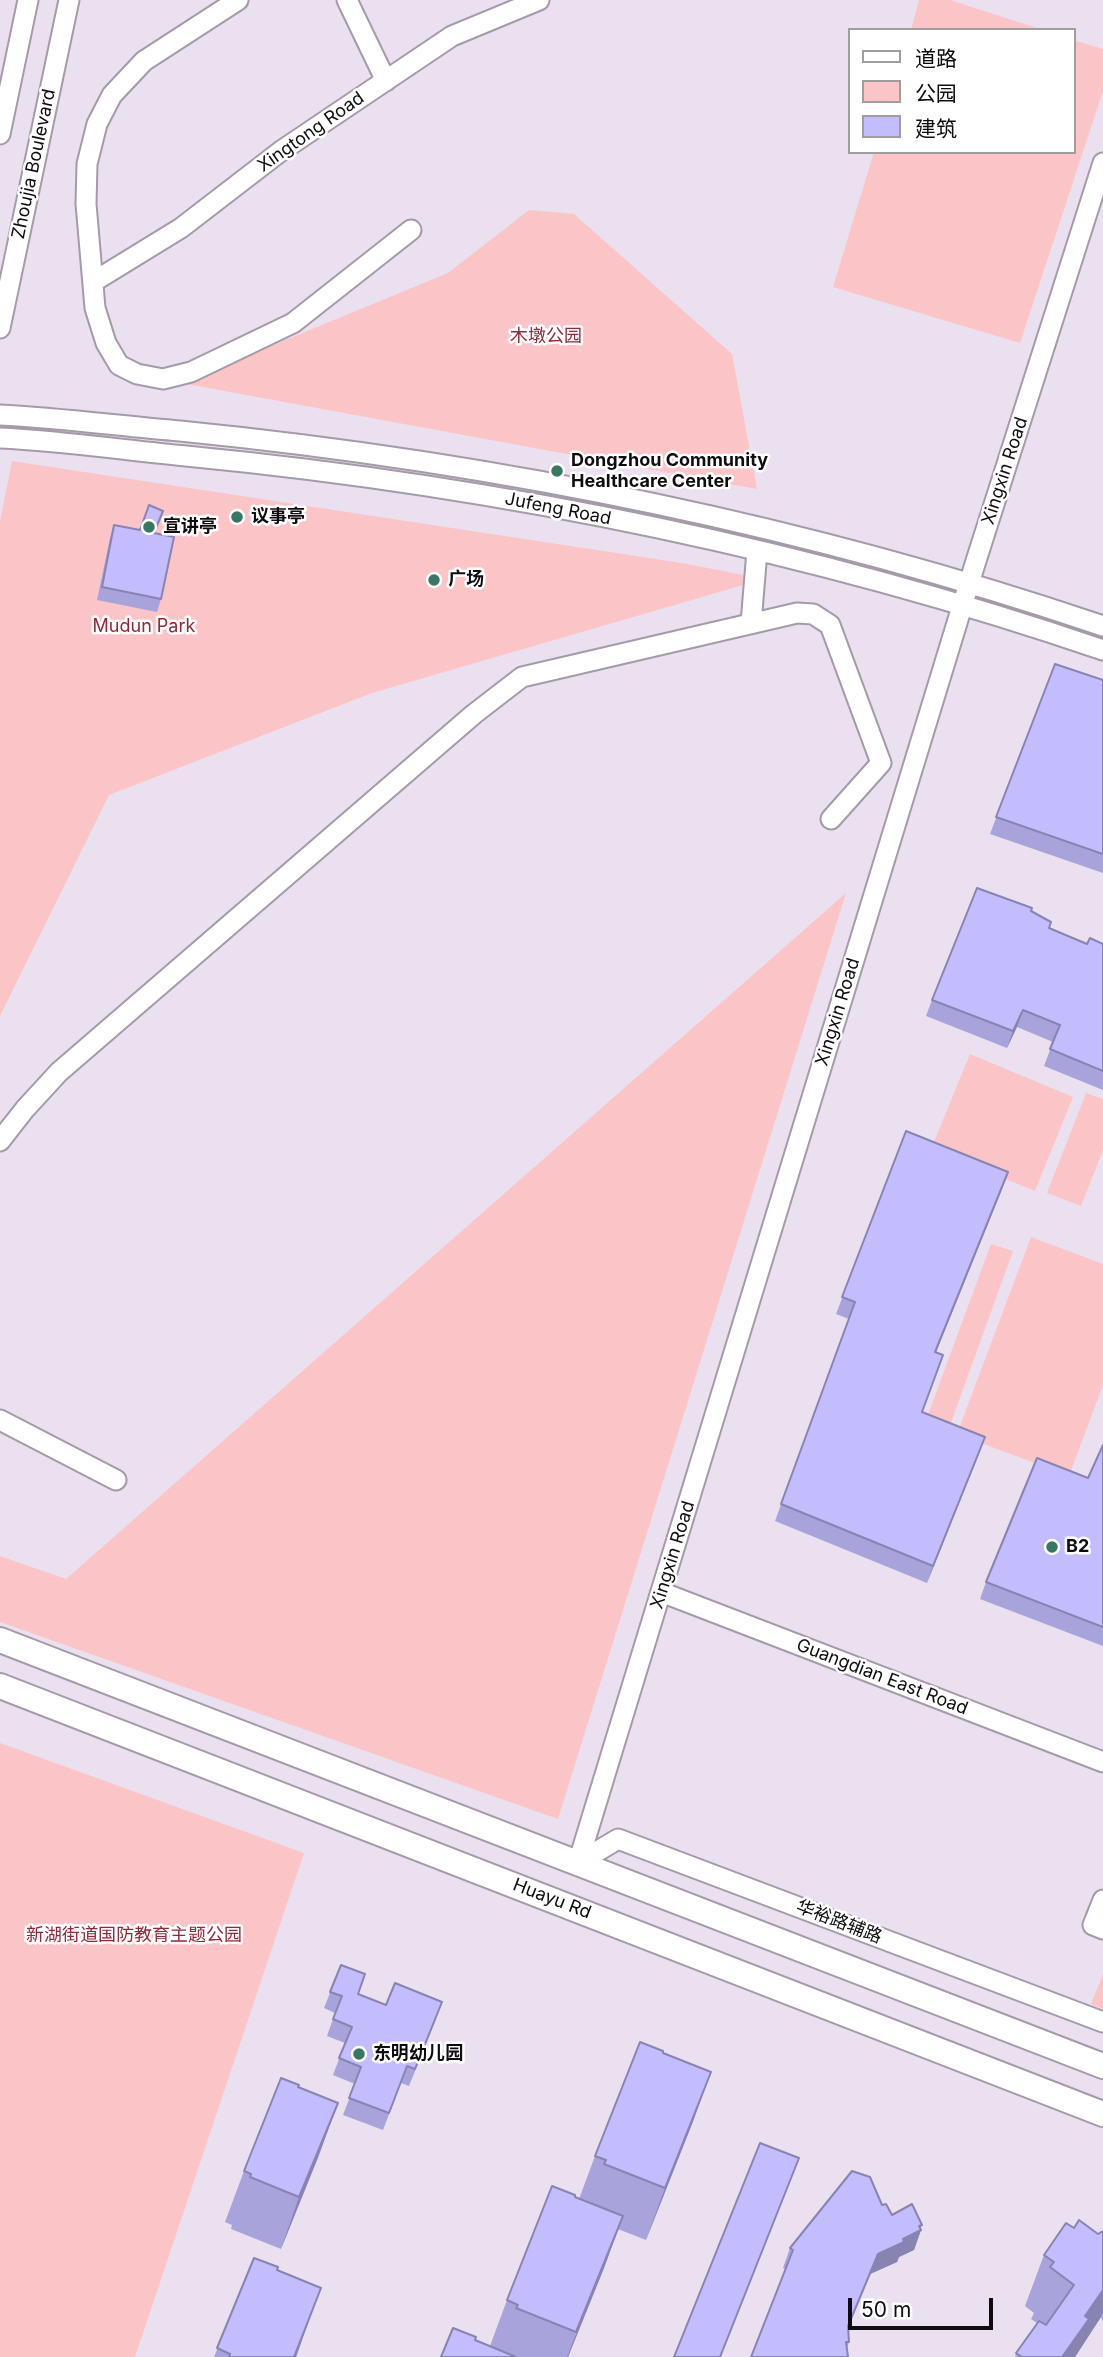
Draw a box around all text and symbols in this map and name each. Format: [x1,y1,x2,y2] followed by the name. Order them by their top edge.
[848,28,1075,154] legend
[915,46,957,71] text: 道路
[915,81,957,106] text: 公园
[8,87,60,241] street label: Zhoujia Boulevard
[254,87,368,177] street label: Xingtong Road
[915,116,957,141] text: 建筑
[510,326,582,348] park label: 木墩公园
[977,415,1033,527] street label: Xingxin Road
[571,450,768,492] place label: Dongzhou Community Healthcare Center
[549,463,565,479] marker: Dongzhou Community Healthcare Center
[503,488,613,530] street label: Jufeng Road
[251,506,305,528] place label: 议事亭
[229,509,245,525] marker: 议事亭
[163,516,217,538] place label: 宣讲亭
[141,519,157,535] marker: 宣讲亭
[448,569,484,591] place label: 广场
[426,572,442,588] marker: 广场
[93,616,195,638] park label: Mudun Park
[811,955,865,1069] street label: Xingxin Road
[646,1498,700,1612] street label: Xingxin Road
[1066,1536,1089,1558] place label: B2
[1044,1539,1060,1555] marker: B2
[793,1634,971,1720] street label: Guangdian East Road
[510,1874,594,1924] street label: Huayu Rd
[793,1896,885,1948] street label: 华裕路辅路
[26,1925,242,1947] park label: 新湖街道国防教育主题公园
[373,2043,463,2065] place label: 东明幼儿园
[351,2046,367,2062] marker: 东明幼儿园
[851,2284,996,2328] scale bar
[861,2297,911,2322] text: 50 m

